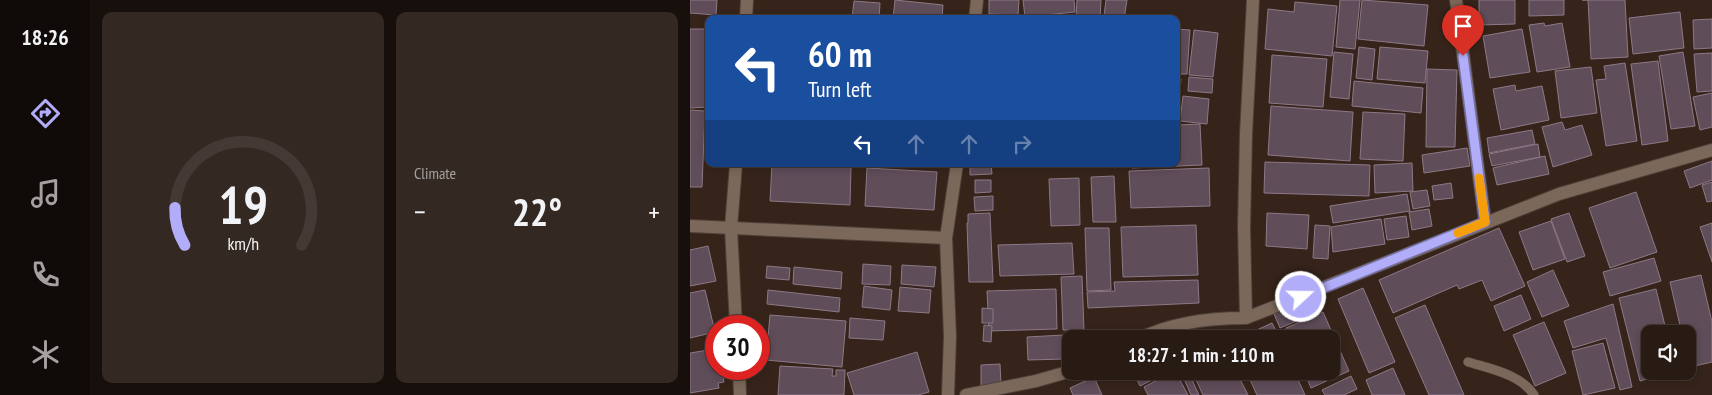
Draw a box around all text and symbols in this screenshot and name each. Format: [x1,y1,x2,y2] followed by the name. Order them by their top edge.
[1442,5,1484,56] pin
[1449,12,1477,40] icon: arrive
[21,23,69,51] text: 18:26
[808,31,872,77] text: 60 m
[725,35,790,100] icon: left
[808,75,872,103] text: Turn left
[28,96,63,131] icon: directions
[849,130,877,158] icon: left
[902,130,930,158] icon: ahead
[955,130,983,158] icon: ahead
[1008,130,1036,158] icon: right
[414,163,456,183] text: Climate
[218,171,268,238] text: 19
[28,176,63,211] icon: music
[512,187,562,236] text: 22°
[414,193,426,230] text: −
[648,193,660,230] text: +
[227,232,259,255] text: km/h
[28,257,63,292] icon: phone
[1274,270,1326,322] position arrow
[705,315,770,380] speed limit sign: 30
[1641,325,1696,380] map controls
[1641,325,1696,380] button: sound
[28,337,63,372] icon: climate
[1128,343,1274,367] text: 18:27 · 1 min · 110 m

